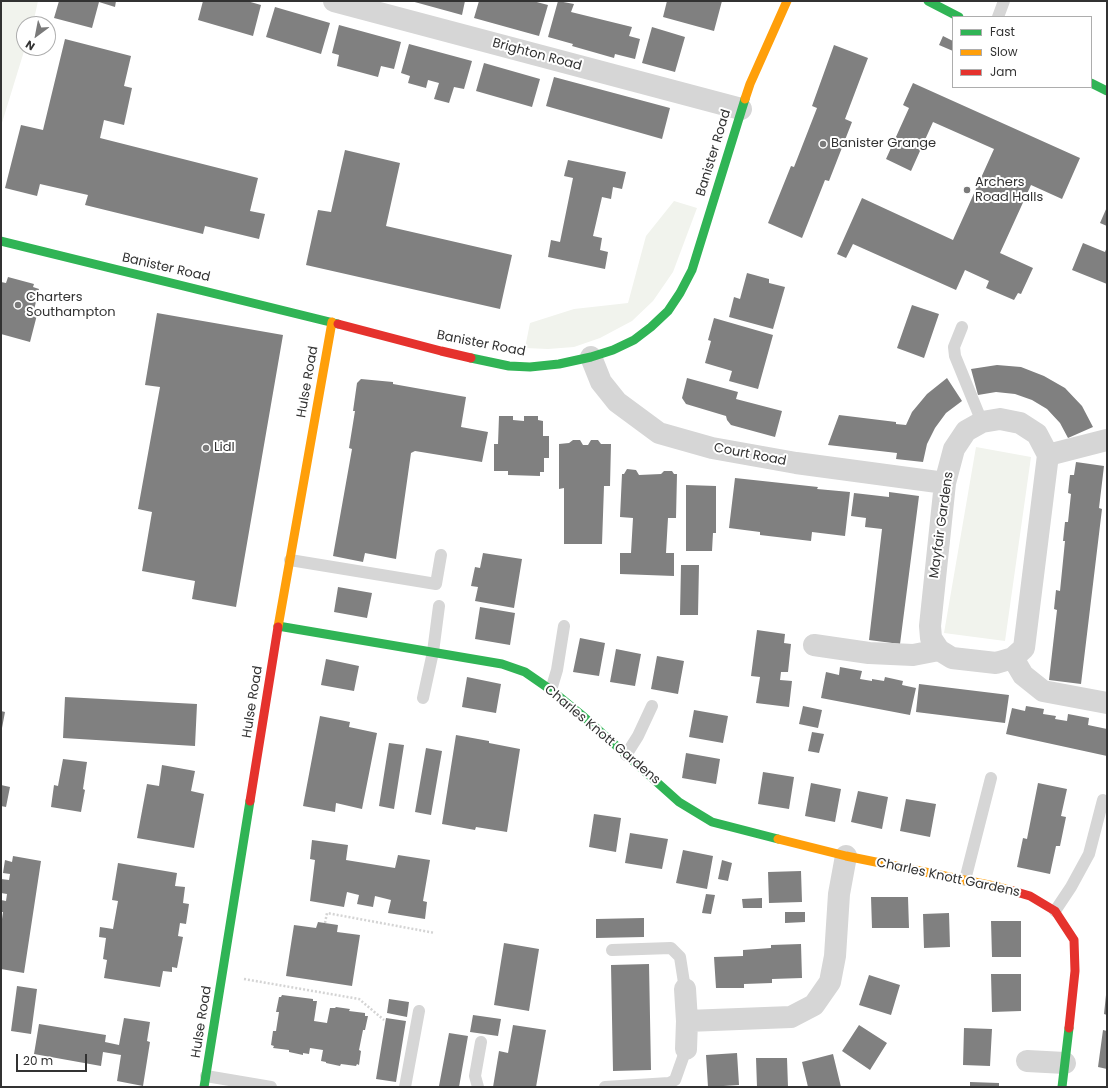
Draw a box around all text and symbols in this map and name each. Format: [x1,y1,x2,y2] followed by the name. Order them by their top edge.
[16,16,56,56] north arrow
[952,16,1092,88] legend
[990,23,1015,40] text: Fast
[22,36,38,54] text: N
[491,36,583,74] street label: Brighton Road
[990,43,1018,60] text: Slow
[990,63,1017,80] text: Jam
[693,108,735,198] street label: Banister Road
[831,136,936,152] place label: Banister Grange
[818,139,828,149] marker: Banister Grange
[975,175,1043,206] place label: Archers Road Halls
[962,185,972,195] marker: Archers Road Halls
[120,250,212,286] street label: Banister Road
[26,290,116,321] place label: Charters Southampton
[13,300,23,310] marker: Charters Southampton
[435,328,527,360] street label: Banister Road
[294,345,322,419] street label: Hulse Road
[214,440,235,456] place label: Lidl
[712,440,788,470] street label: Court Road
[201,443,211,453] marker: Lidl
[927,471,957,579] street label: Mayfair Gardens
[240,665,266,739] street label: Hulse Road
[541,682,663,788] street label: Charles Knott Gardens
[875,855,1021,901] street label: Charles Knott Gardens
[189,985,215,1059] street label: Hulse Road
[18,1046,89,1072] scale bar
[23,1052,53,1069] text: 20 m

